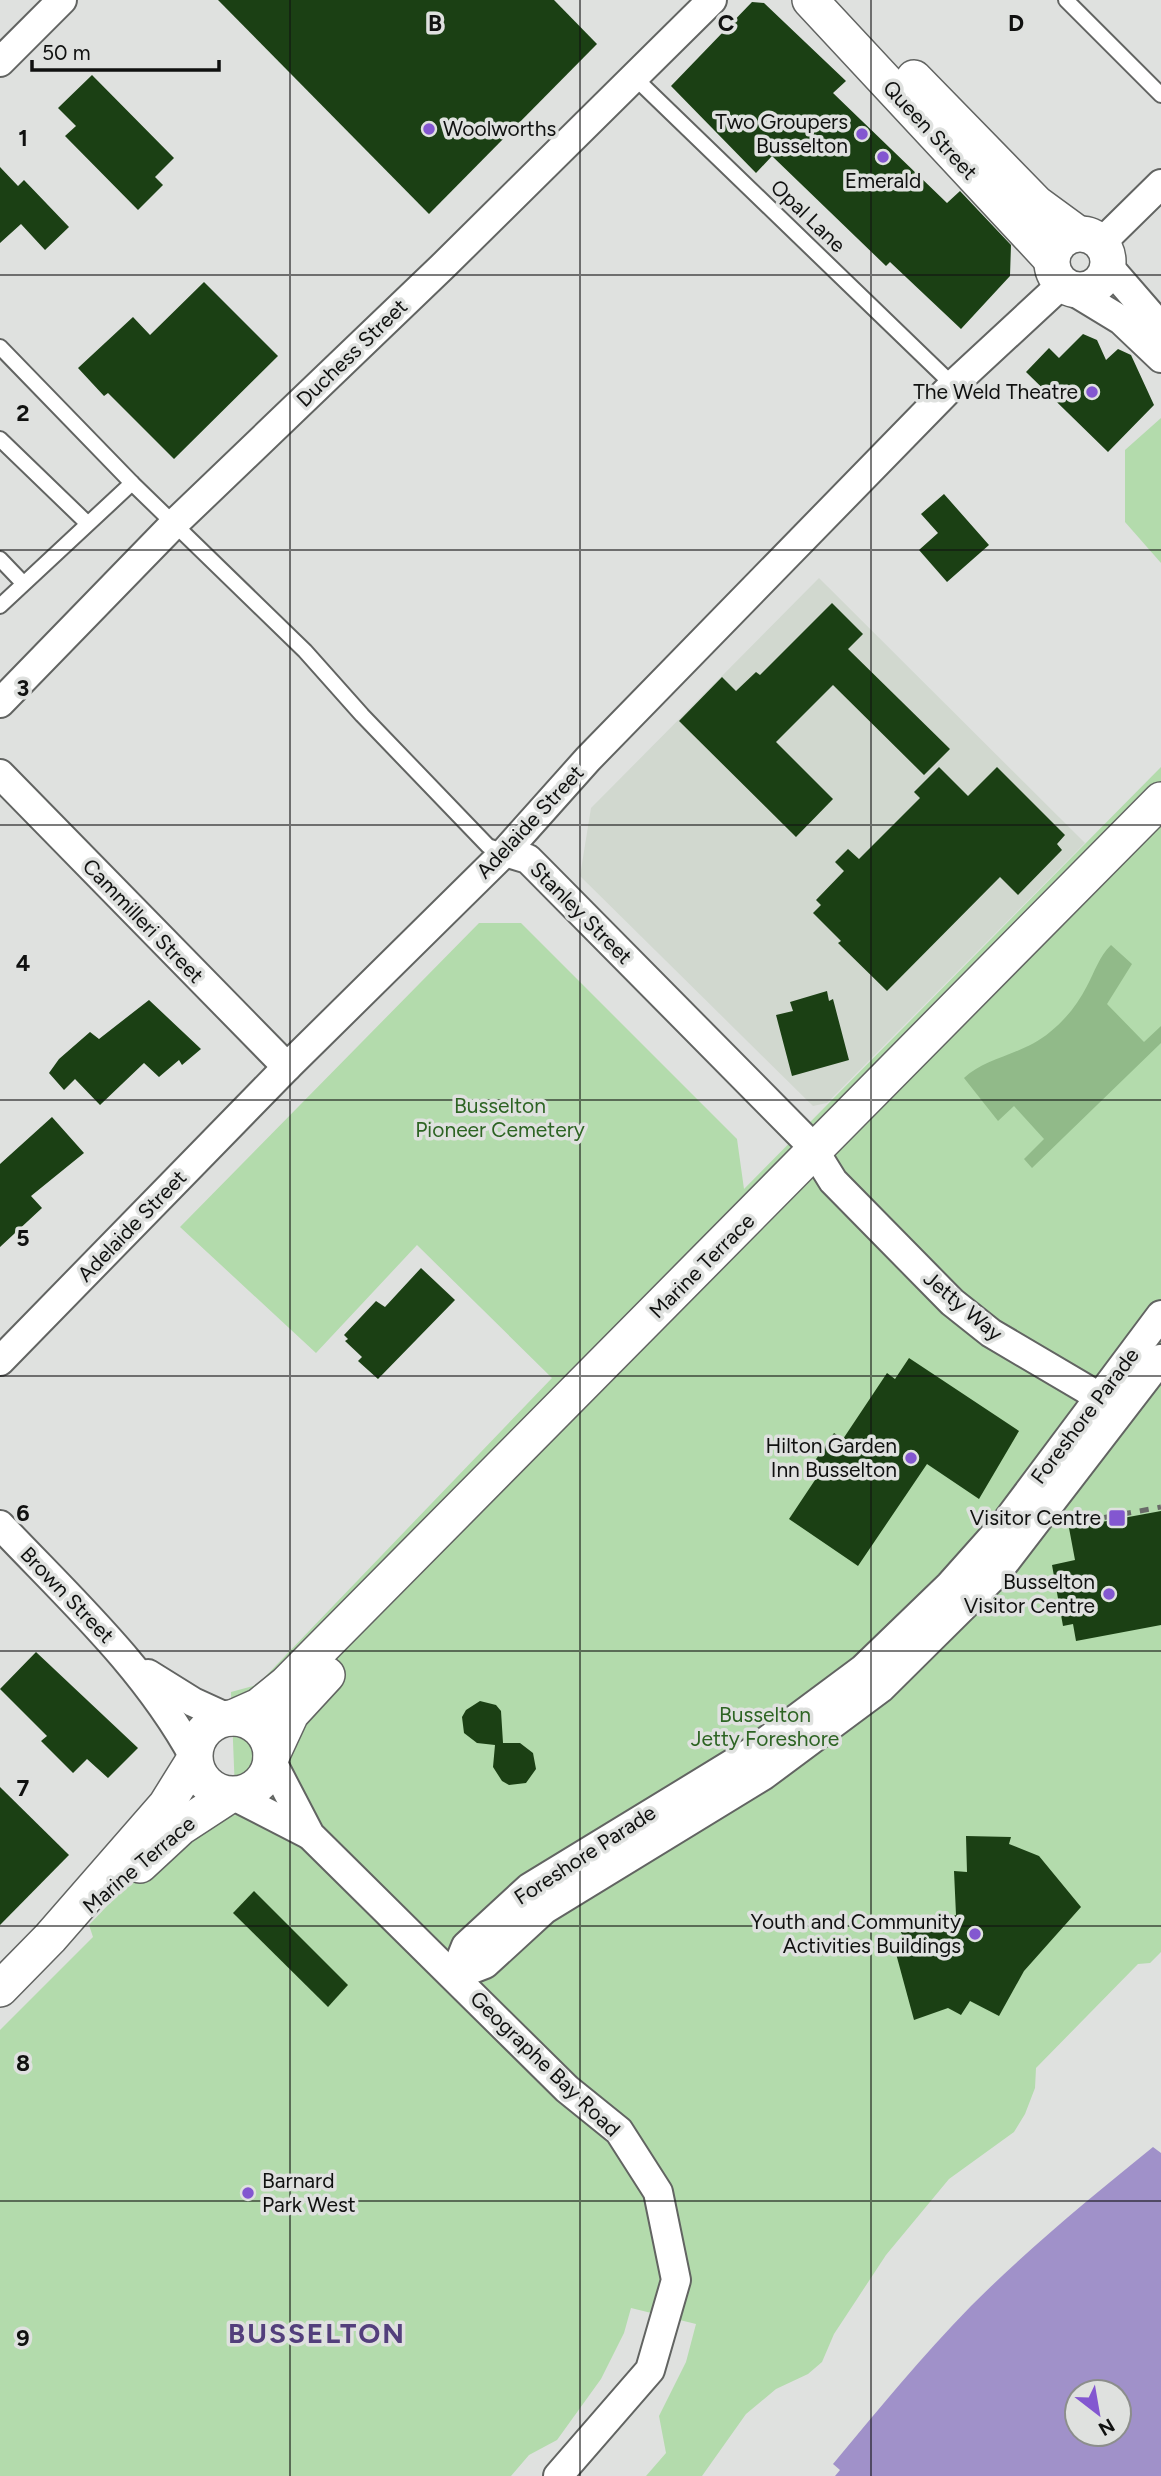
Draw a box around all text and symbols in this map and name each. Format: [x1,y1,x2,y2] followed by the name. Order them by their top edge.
[428,9,442,37] text: B
[718,9,735,37] text: C
[1008,9,1024,37] text: D
[32,28,219,72] scale bar
[42,40,91,65] text: 50 m
[878,75,983,185] street label: Queen Street
[715,109,848,158] place label: Two Groupers Busselton
[443,116,556,141] place label: Woolworths
[421,121,437,137] marker: Woolworths
[18,124,28,152] text: 1
[854,126,870,142] marker: Two Groupers Busselton
[875,149,891,165] marker: Emerald
[845,168,921,193] place label: Emerald
[766,174,851,257] street label: Opal Lane
[291,294,412,412] street label: Duchess Street
[913,379,1078,404] place label: The Weld Theatre
[1084,384,1100,400] marker: The Weld Theatre
[16,399,30,427] text: 2
[17,674,29,702] text: 3
[471,760,589,884] street label: Adelaide Street
[78,853,209,988] street label: Cammilleri Street
[525,856,638,969] street label: Stanley Street
[16,949,30,977] text: 4
[415,1093,585,1142] park label: Busselton Pioneer Cemetery
[72,1164,191,1287] street label: Adelaide Street
[644,1208,759,1323] street label: Marine Terrace
[16,1224,30,1252] text: 5
[919,1265,1008,1346] street label: Jetty Way
[1025,1343,1144,1489] street label: Foreshore Parade
[766,1433,897,1482] place label: Hilton Garden Inn Busselton
[903,1450,919,1466] marker: Hilton Garden Inn Busselton
[16,1499,30,1527] text: 6
[970,1505,1101,1530] place label: Visitor Centre
[1107,1508,1127,1528] marker: Visitor Centre
[15,1541,119,1648] street label: Brown Street
[964,1569,1095,1618] place label: Busselton Visitor Centre
[1101,1586,1117,1602] marker: Busselton Visitor Centre
[691,1702,839,1751] park label: Busselton Jetty Foreshore
[17,1774,30,1802] text: 7
[509,1800,660,1910] street label: Foreshore Parade
[78,1811,200,1919] street label: Marine Terrace
[751,1909,961,1958] place label: Youth and Community Activities Buildings
[967,1926,983,1942] marker: Youth and Community Activities Buildings
[465,1986,625,2142] street label: Geographe Bay Road
[16,2049,30,2077] text: 8
[262,2168,356,2217] place label: Barnard Park West
[240,2185,256,2201] marker: Barnard Park West
[228,2316,406,2350] district label: BUSSELTON
[16,2324,30,2352] text: 9
[1063,2378,1133,2448] north arrow
[1094,2414,1119,2441] text: N

